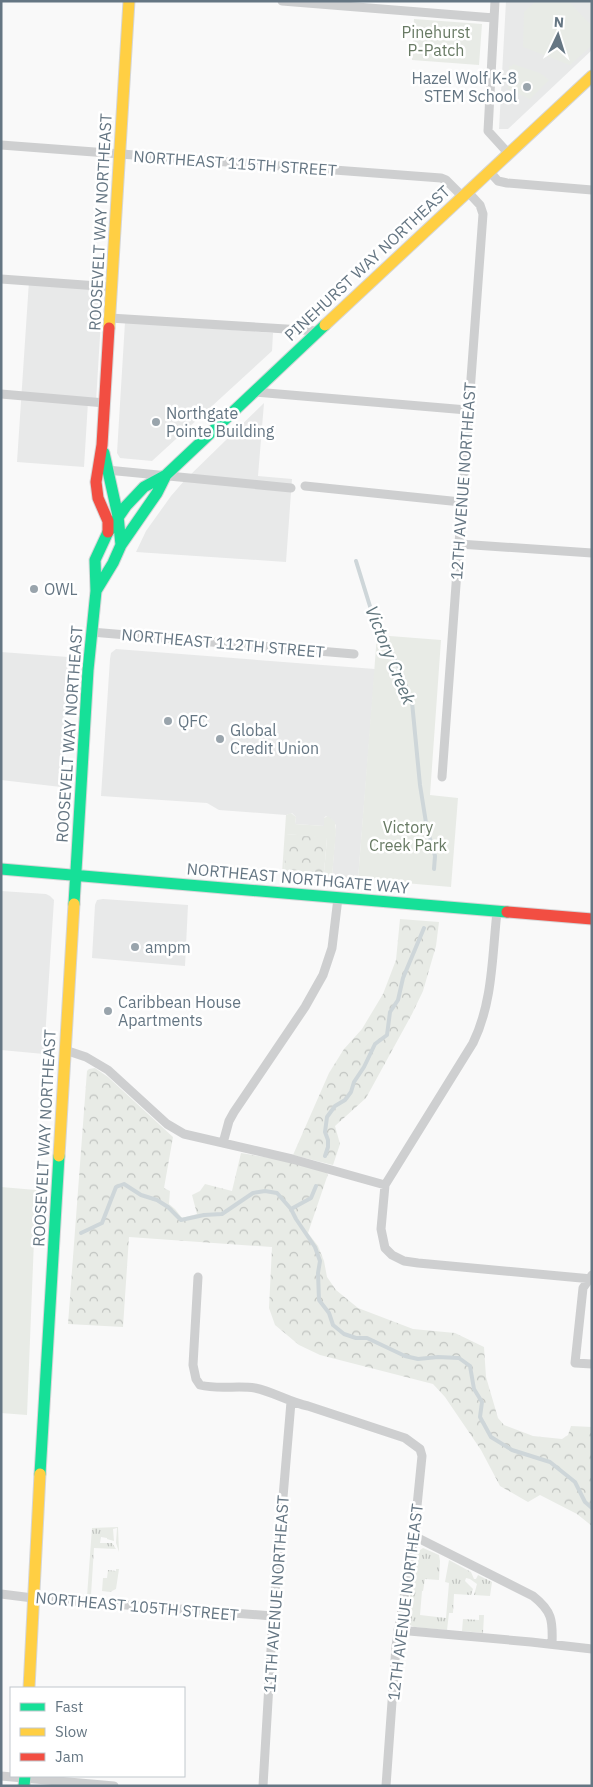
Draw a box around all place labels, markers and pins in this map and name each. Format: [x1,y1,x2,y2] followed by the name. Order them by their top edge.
[411,68,517,106] place label: Hazel Wolf K-8 STEM School
[521,81,533,93] marker: Hazel Wolf K-8 STEM School
[166,403,275,441] place label: Northgate Pointe Building
[150,416,162,428] marker: Northgate Pointe Building
[44,579,78,599] place label: OWL
[28,583,40,595] marker: OWL
[178,711,208,731] place label: QFC
[162,715,174,727] marker: QFC
[230,720,319,758] place label: Global Credit Union
[214,733,226,745] marker: Global Credit Union
[145,937,191,957] place label: ampm
[129,941,141,953] marker: ampm
[118,992,241,1030] place label: Caribbean House Apartments
[102,1005,114,1017] marker: Caribbean House Apartments

